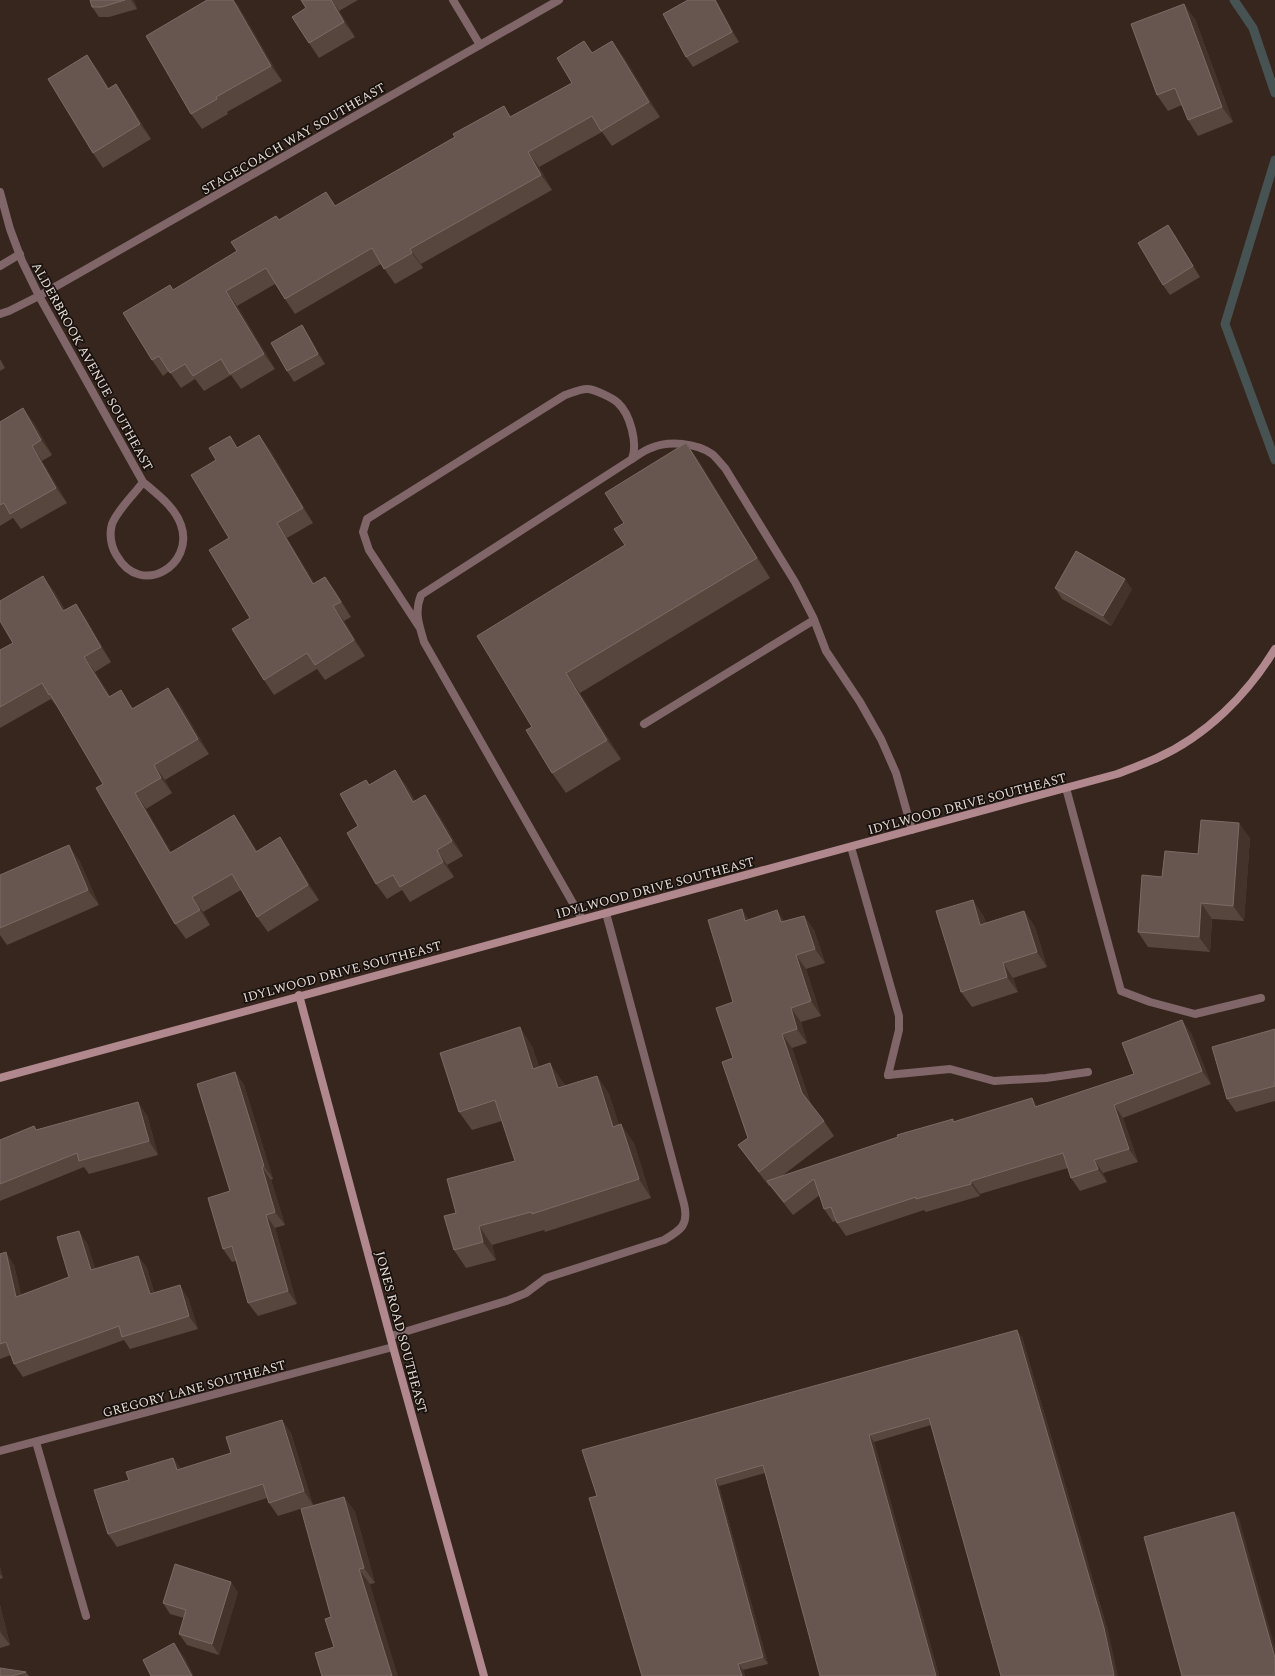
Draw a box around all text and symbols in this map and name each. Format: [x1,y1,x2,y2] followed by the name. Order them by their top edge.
[198,78,390,200] street label: STAGECOACH WAY SOUTHEAST
[26,258,158,475] street label: ALDERBROOK AVENUE SOUTHEAST
[866,768,1069,840] street label: IDYLWOOD DRIVE SOUTHEAST
[554,852,757,924] street label: IDYLWOOD DRIVE SOUTHEAST
[241,936,444,1008] street label: IDYLWOOD DRIVE SOUTHEAST
[370,1249,432,1416] street label: JONES ROAD SOUTHEAST
[100,1355,288,1423] street label: GREGORY LANE SOUTHEAST

